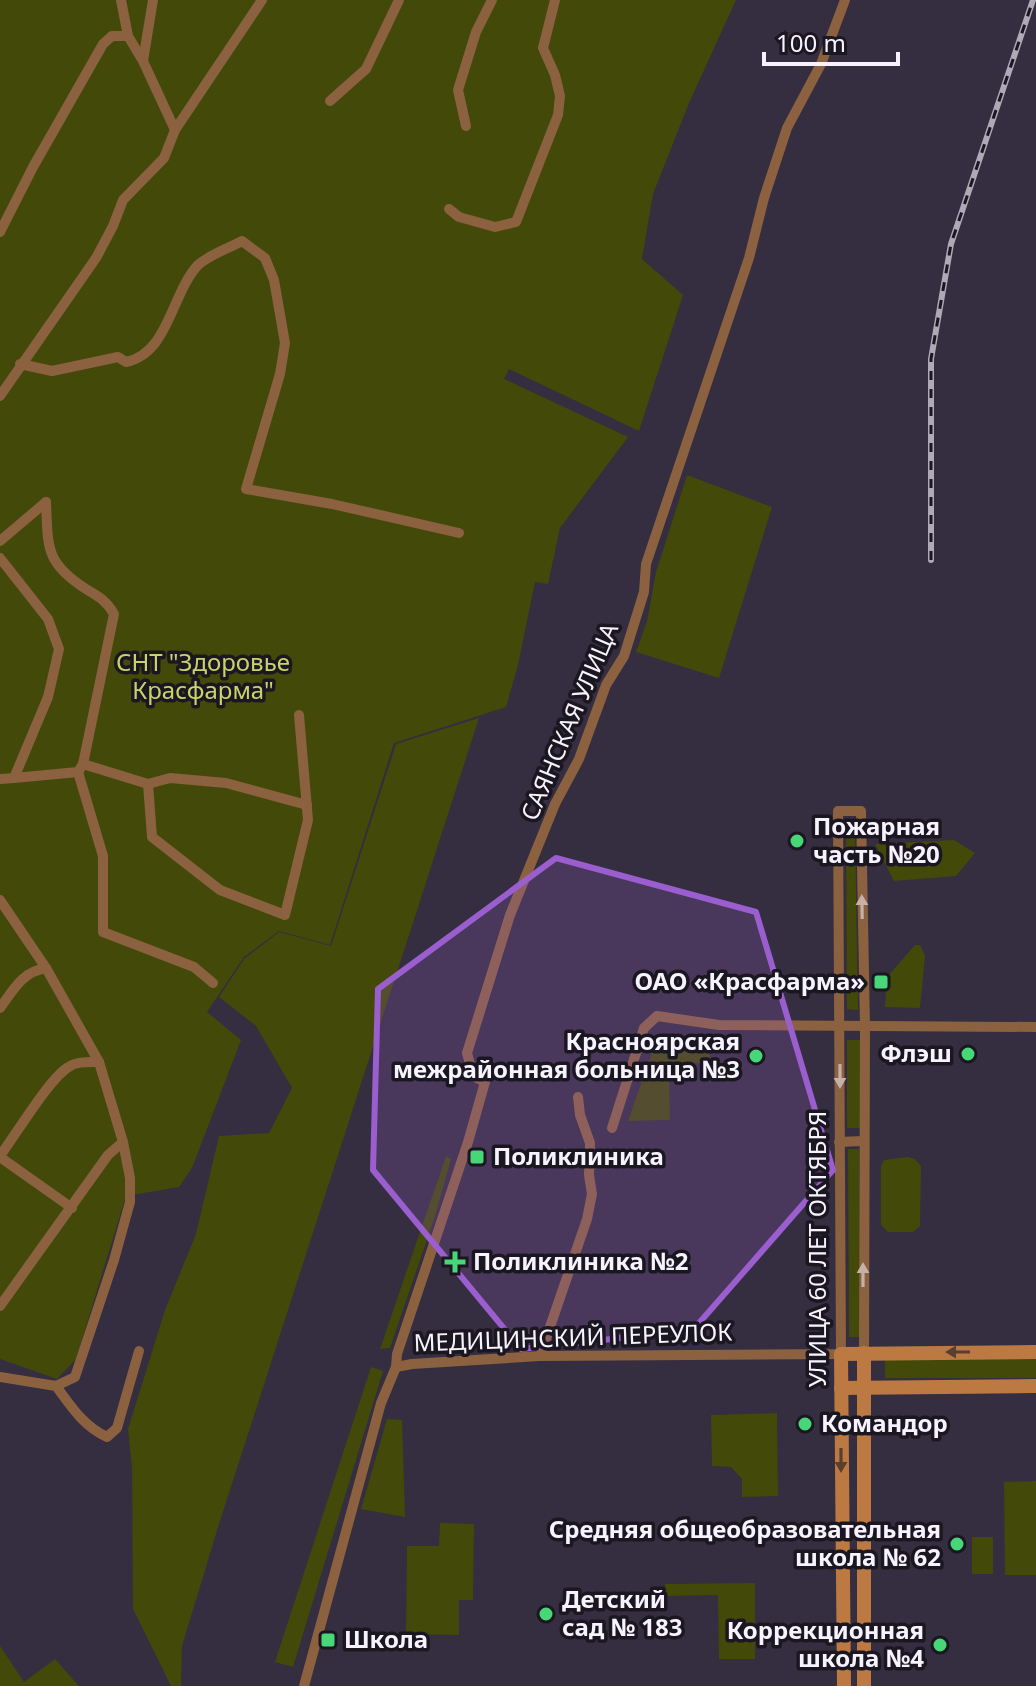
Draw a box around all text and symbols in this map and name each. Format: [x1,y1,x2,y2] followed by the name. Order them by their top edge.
[764,16,898,66] scale bar
[776,26,846,59] text: 100 m
[512,617,625,825] street label: САЯНСКАЯ УЛИЦА
[116,645,290,706] park label: СНТ "Здоровье Красфарма"
[813,809,940,870] place label: Пожарная часть №20
[788,832,806,850] marker: Пожарная часть №20
[856,894,869,919] one-way arrow
[634,964,865,997] place label: ОАО «Красфарма»
[872,973,890,991] marker: ОАО «Красфарма»
[393,1024,740,1085] place label: Красноярская межрайонная больница №3
[880,1036,952,1069] place label: Флэш
[959,1045,977,1063] marker: Флэш
[747,1047,765,1065] marker: Красноярская межрайонная больница №3
[834,1064,846,1089] one-way arrow
[800,1111,833,1387] street label: УЛИЦА 60 ЛЕТ ОКТЯБРЯ
[493,1139,664,1172] place label: Поликлиника
[468,1148,486,1166] marker: Поликлиника
[473,1244,688,1277] place label: Поликлиника №2
[444,1251,466,1273] marker: Поликлиника №2
[857,1262,869,1287] one-way arrow
[413,1314,733,1359] street label: МЕДИЦИНСКИЙ ПЕРЕУЛОК
[945,1346,970,1358] one-way arrow
[821,1406,948,1439] place label: Командор
[796,1415,814,1433] marker: Командор
[835,1448,848,1473] one-way arrow
[549,1512,941,1573] place label: Средняя общеобразовательная школа № 62
[948,1535,966,1553] marker: Средняя общеобразовательная школа № 62
[562,1582,683,1643] place label: Детский сад № 183
[537,1605,555,1623] marker: Детский сад № 183
[727,1613,924,1674] place label: Коррекционная школа №4
[344,1622,428,1655] place label: Школа
[319,1631,337,1649] marker: Школа
[931,1636,949,1654] marker: Коррекционная школа №4

